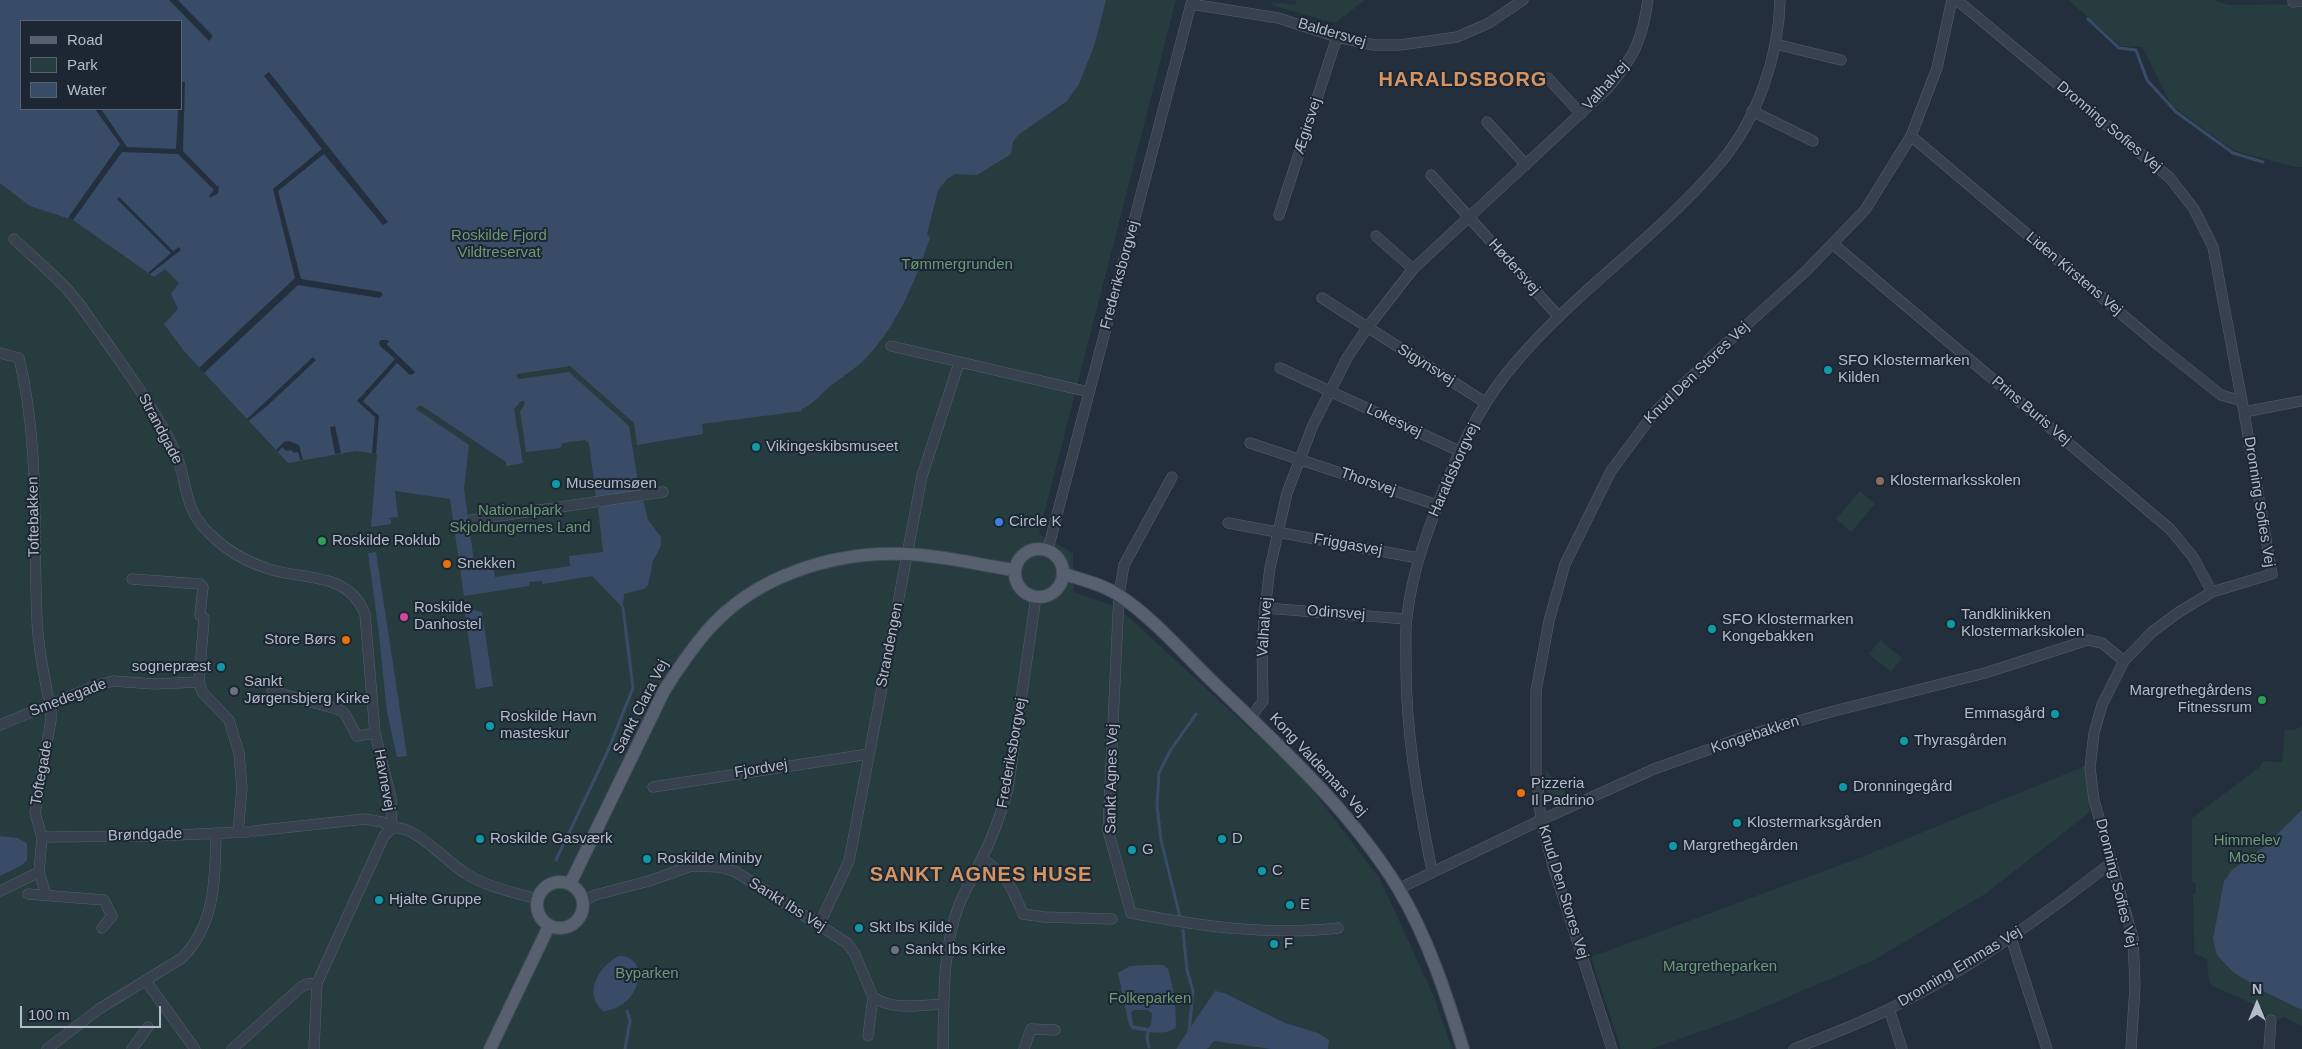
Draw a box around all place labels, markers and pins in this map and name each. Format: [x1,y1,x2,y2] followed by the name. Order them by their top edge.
[1838,352,1970,387] place label: SFO Klostermarken Kilden
[1822,364,1834,376] marker: SFO Klostermarken Kilden
[766,438,898,456] place label: Vikingeskibsmuseet
[750,441,762,453] marker: Vikingeskibsmuseet
[1890,472,2021,490] place label: Klostermarksskolen
[566,475,657,493] place label: Museumsøen
[1874,475,1886,487] marker: Klostermarksskolen
[550,478,562,490] marker: Museumsøen
[1009,513,1062,531] place label: Circle K
[993,516,1005,528] marker: Circle K
[332,532,440,550] place label: Roskilde Roklub
[316,535,328,547] marker: Roskilde Roklub
[457,555,515,573] place label: Snekken
[441,558,453,570] marker: Snekken
[414,599,482,634] place label: Roskilde Danhostel
[1961,606,2084,641] place label: Tandklinikken Klostermarkskolen
[398,611,410,623] marker: Roskilde Danhostel
[1722,611,1854,646] place label: SFO Klostermarken Kongebakken
[1945,618,1957,630] marker: Tandklinikken Klostermarkskolen
[1706,623,1718,635] marker: SFO Klostermarken Kongebakken
[264,631,336,649] place label: Store Børs
[340,634,352,646] marker: Store Børs
[132,658,211,676] place label: sognepræst
[215,661,227,673] marker: sognepræst
[244,673,370,708] place label: Sankt Jørgensbjerg Kirke
[2129,682,2252,717] place label: Margrethegårdens Fitnessrum
[228,685,240,697] marker: Sankt Jørgensbjerg Kirke
[2256,694,2268,706] marker: Margrethegårdens Fitnessrum
[1964,705,2045,723] place label: Emmasgård
[500,708,597,743] place label: Roskilde Havn masteskur
[2049,708,2061,720] marker: Emmasgård
[484,720,496,732] marker: Roskilde Havn masteskur
[1914,732,2007,750] place label: Thyrasgården
[1898,735,1910,747] marker: Thyrasgården
[1531,775,1594,810] place label: Pizzeria Il Padrino
[1853,778,1952,796] place label: Dronningegård
[1837,781,1849,793] marker: Dronningegård
[1515,787,1527,799] marker: Pizzeria Il Padrino
[1747,814,1881,832] place label: Klostermarksgården
[1731,817,1743,829] marker: Klostermarksgården
[490,830,613,848] place label: Roskilde Gasværk
[1232,830,1243,848] place label: D
[474,833,486,845] marker: Roskilde Gasværk
[1216,833,1228,845] marker: D
[1683,837,1798,855] place label: Margrethegården
[1667,840,1679,852] marker: Margrethegården
[1142,841,1154,859] place label: G
[1126,844,1138,856] marker: G
[657,850,762,868] place label: Roskilde Miniby
[641,853,653,865] marker: Roskilde Miniby
[1272,862,1283,880] place label: C
[1256,865,1268,877] marker: C
[389,891,482,909] place label: Hjalte Gruppe
[373,894,385,906] marker: Hjalte Gruppe
[1300,896,1310,914] place label: E
[1284,899,1296,911] marker: E
[869,919,952,937] place label: Skt Ibs Kilde
[853,922,865,934] marker: Skt Ibs Kilde
[1284,935,1293,953] place label: F
[1268,938,1280,950] marker: F
[905,941,1006,959] place label: Sankt Ibs Kirke
[889,944,901,956] marker: Sankt Ibs Kirke

